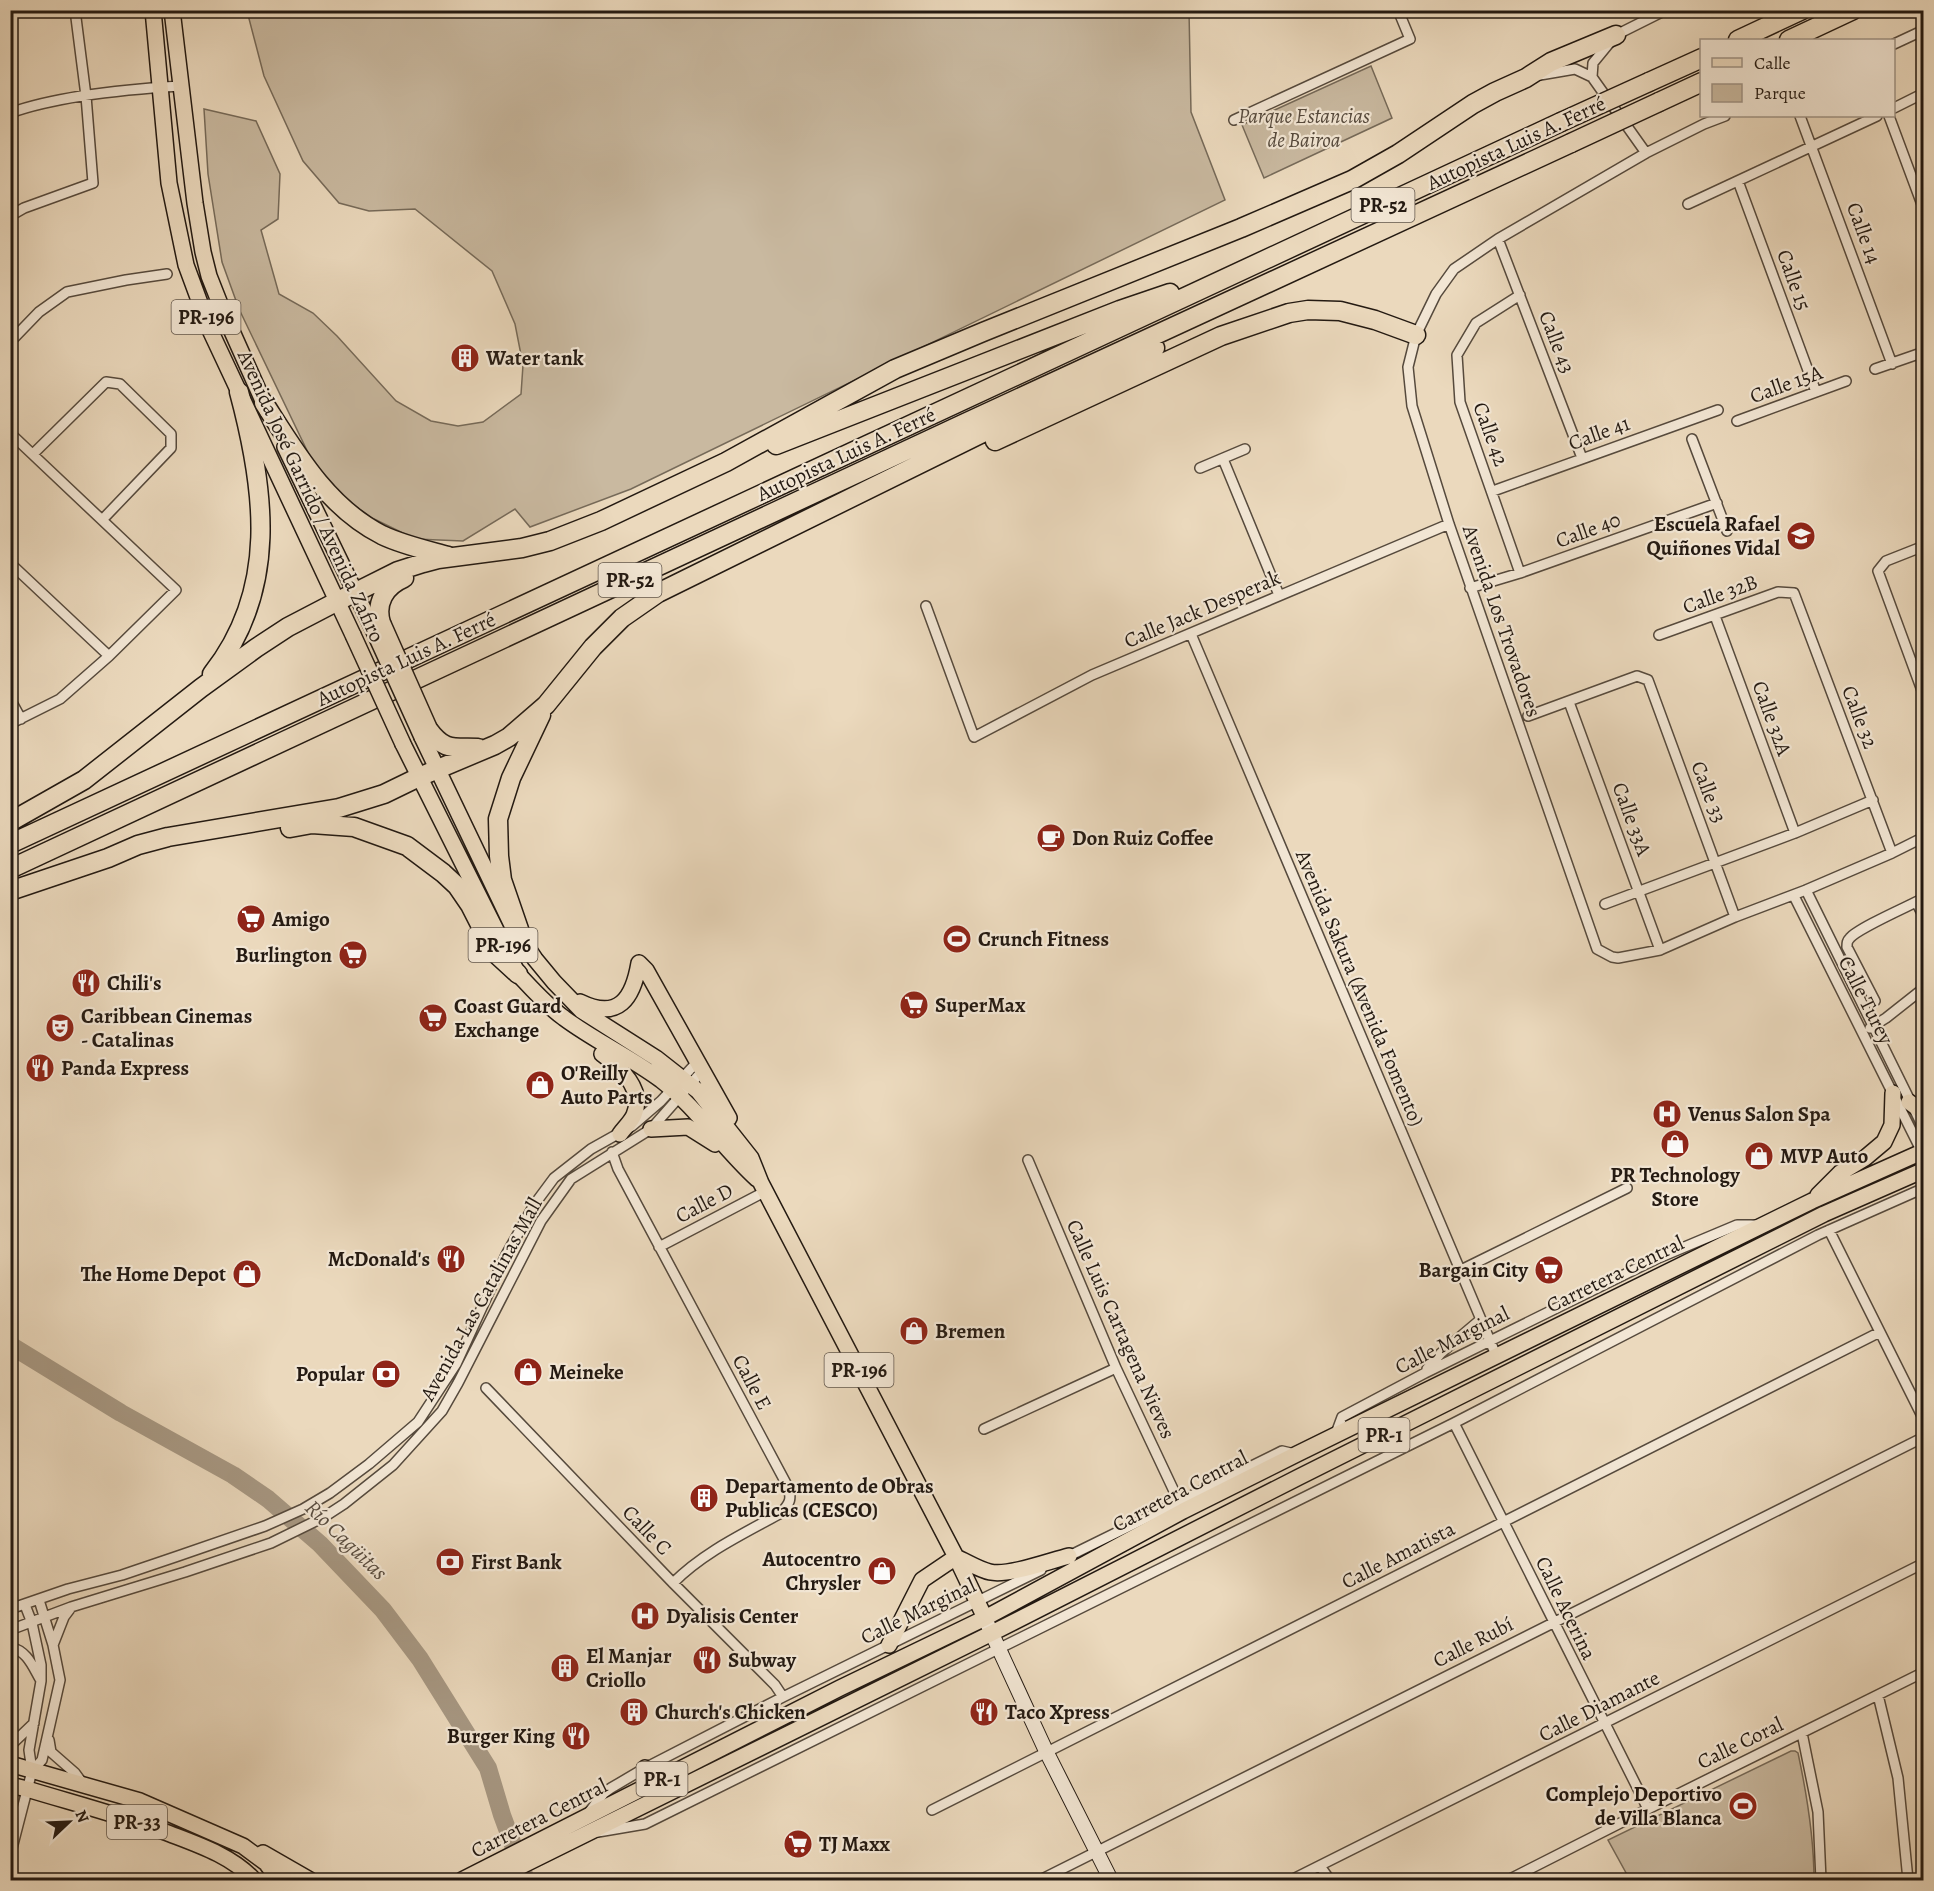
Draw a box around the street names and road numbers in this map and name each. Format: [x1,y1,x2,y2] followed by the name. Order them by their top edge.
[1421,89,1610,197] street label: Autopista Luis A. Ferré
[1352,188,1414,222] road number: PR-52
[1840,198,1888,268] street label: Calle 14
[1770,246,1818,314] street label: Calle 15
[172,300,240,334] road number: PR-196
[1532,307,1582,377] street label: Calle 43
[230,345,391,647] street label: Avenida José Garrido / Avenida Zafiro
[1746,358,1827,410] street label: Calle 15A
[1467,398,1515,470] street label: Calle 42
[751,400,940,508] street label: Autopista Luis A. Ferré
[1564,409,1634,457] street label: Calle 41
[1552,505,1624,555] street label: Calle 40
[1456,520,1548,721] street label: Avenida Los Trovadores
[598,563,662,597] road number: PR-52
[1119,563,1285,655] street label: Calle Jack Desperak
[1679,568,1761,620] street label: Calle 32B
[311,605,500,713] street label: Autopista Luis A. Ferré
[1746,677,1799,760] street label: Calle 32A
[1835,681,1885,753] street label: Calle 32
[1684,757,1734,827] street label: Calle 33
[1606,778,1658,860] street label: Calle 33A
[1289,845,1431,1130] street label: Avenida Sakura (Avenida Fomento)
[468,928,538,962] road number: PR-196
[1832,951,1900,1049] street label: Calle Turey
[670,1176,738,1230] street label: Calle D
[413,1192,549,1406] street label: Avenida Las Catalinas Mall
[1060,1215,1182,1443] street label: Calle Luis Cartagena Nieves
[1542,1229,1688,1319] street label: Carretera Central
[1390,1299,1514,1381] street label: Calle Marginal
[726,1349,778,1415] street label: Calle E
[824,1353,894,1387] road number: PR-196
[1358,1418,1410,1452] road number: PR-1
[1107,1444,1253,1538] street label: Carretera Central
[616,1499,678,1561] street label: Calle C
[1336,1514,1460,1596] street label: Calle Amatista
[1529,1552,1603,1665] street label: Calle Acerina
[856,1571,980,1651] street label: Calle Marginal
[1428,1610,1518,1674] street label: Calle Rubí
[1534,1663,1664,1749] street label: Calle Diamante
[1692,1710,1788,1776] street label: Calle Coral
[636,1762,688,1796] road number: PR-1
[466,1772,612,1864] street label: Carretera Central
[107,1805,167,1839] road number: PR-33

